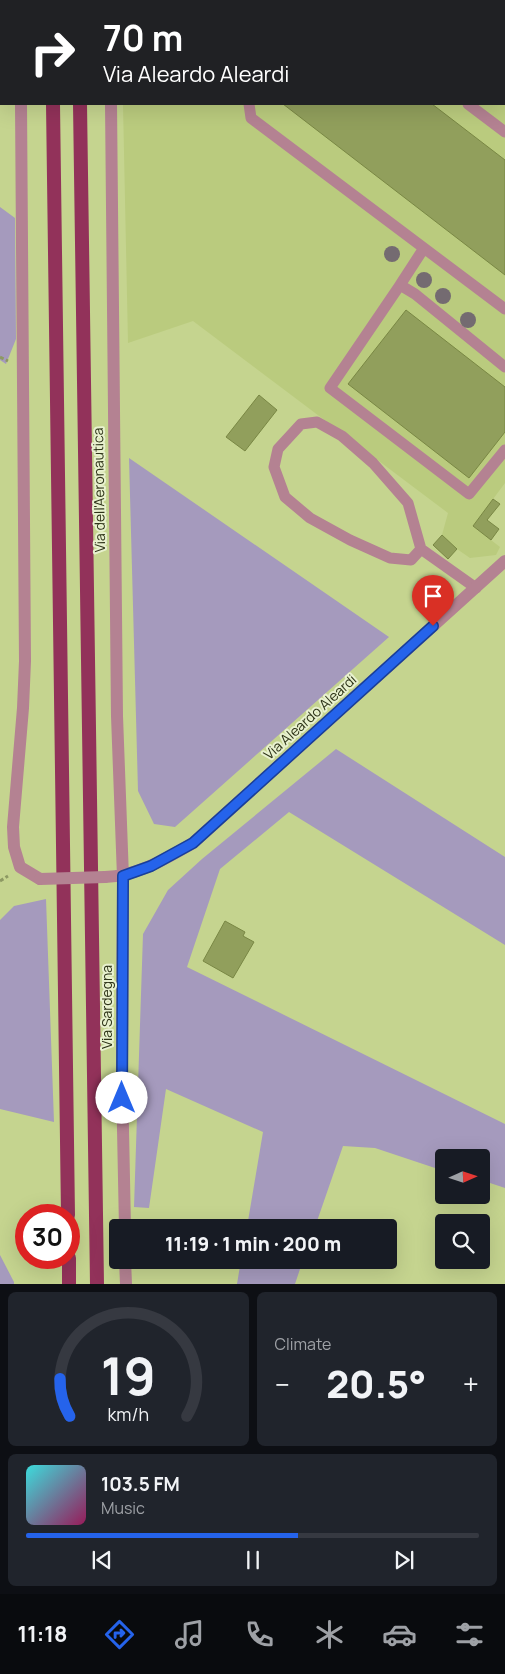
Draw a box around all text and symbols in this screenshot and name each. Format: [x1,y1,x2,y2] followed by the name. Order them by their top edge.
[103,14,183,62] text: 70 m
[20,20,85,85] icon: right
[103,59,290,89] text: Via Aleardo Aleardi
[88,427,109,553] street label: Via dell'Aeronautica
[412,575,454,626] pin
[419,582,447,610] icon: arrive
[259,670,360,763] street label: Via Aleardo Aleardi
[97,965,116,1049] street label: Via Sardegna
[95,1071,147,1123] position arrow
[435,1149,490,1204] north arrow
[435,1149,490,1269] map controls
[15,1204,80,1269] speed limit sign: 30
[435,1214,490,1269] button: search
[165,1231,341,1257] text: 11:19 · 1 min · 200 m
[275,1333,331,1355] text: Climate
[101,1340,156,1411] text: 19
[326,1357,426,1409] text: 20.5°
[275,1365,290,1403] text: −
[463,1365,479,1403] text: +
[107,1402,149,1426] text: km/h
[101,1471,180,1497] text: 103.5 FM
[101,1497,145,1519] text: Music
[88,1546,116,1574] icon: previous
[239,1546,267,1574] icon: pause
[390,1546,418,1574] icon: next
[102,1617,137,1652] icon: directions
[172,1617,207,1652] icon: music
[242,1617,277,1652] icon: phone
[312,1617,347,1652] icon: climate
[382,1617,417,1652] icon: car
[452,1617,487,1652] icon: filters
[18,1619,67,1649] text: 11:18

